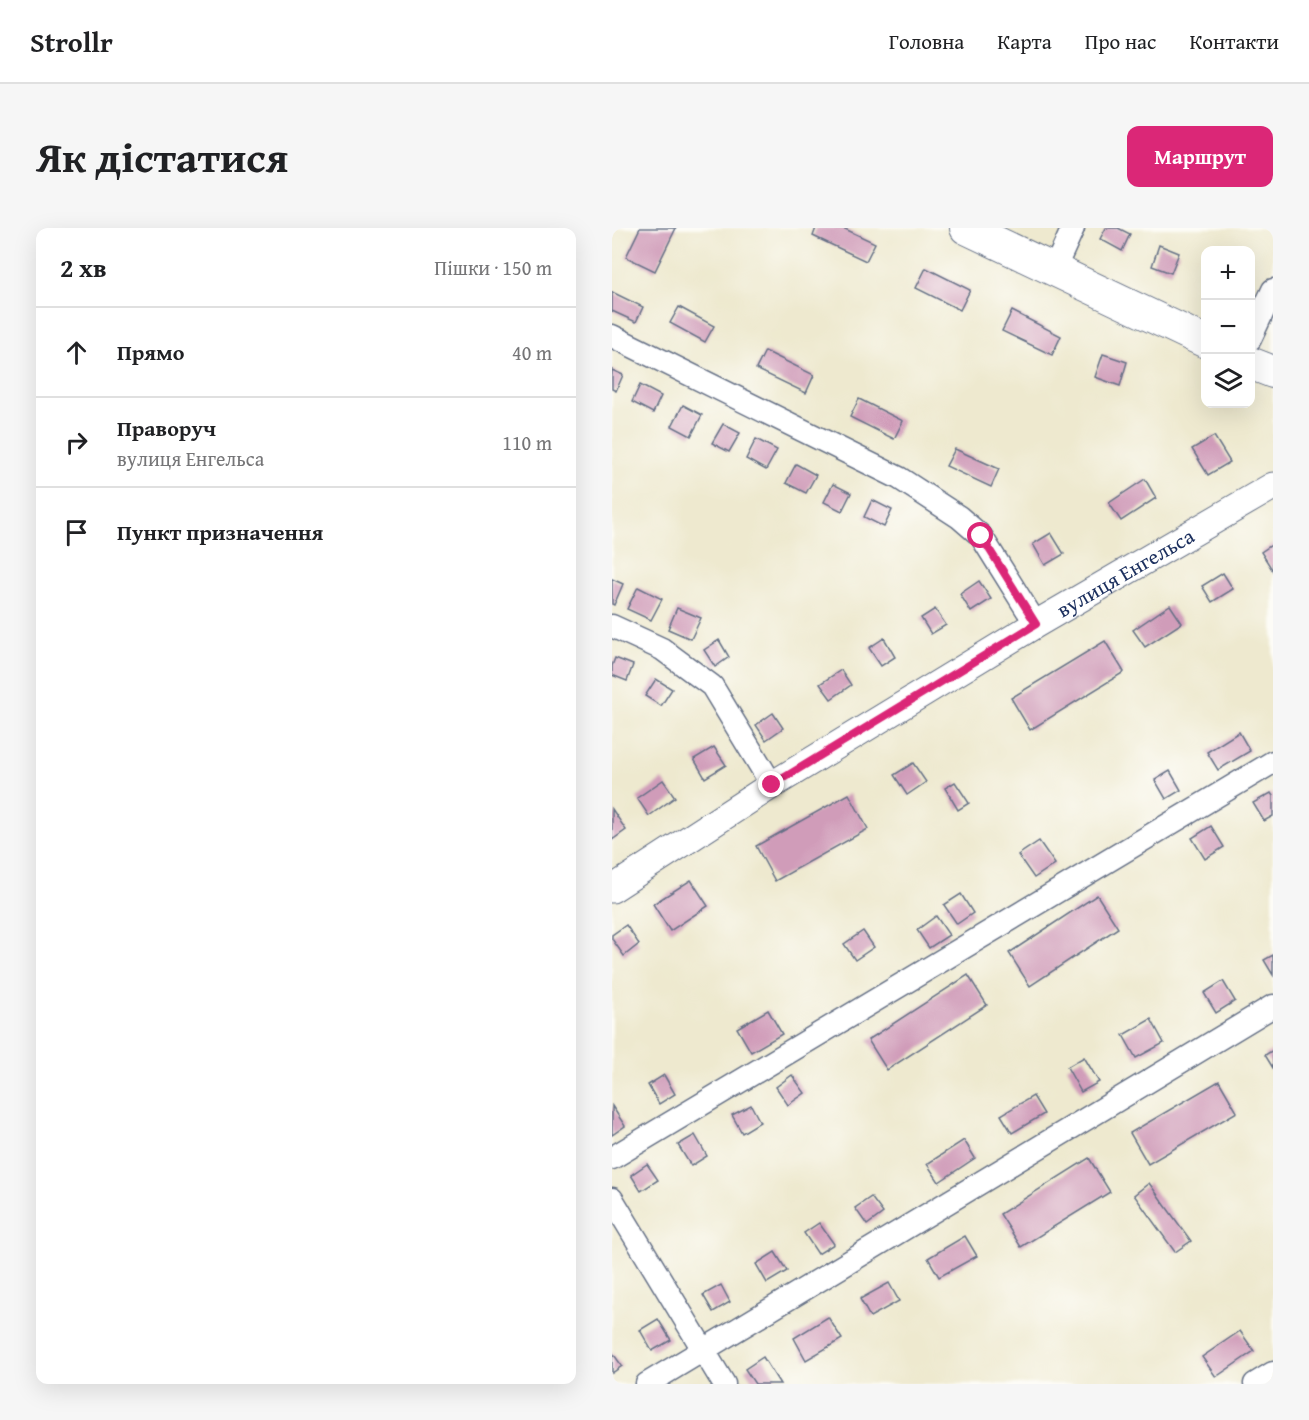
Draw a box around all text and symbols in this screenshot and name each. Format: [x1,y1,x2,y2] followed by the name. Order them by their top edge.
[30,21,113,62] text: Strollr
[889,26,964,57] text: Головна
[997,26,1052,57] text: Карта
[1085,26,1156,57] text: Про нас
[1189,26,1279,57] text: Контакти
[36,126,288,187] text: Як дістатися
[1127,126,1273,187] button: Маршрут
[1201,246,1255,408] map controls
[1201,246,1255,300] button: +
[60,248,107,287] text: 2 хв
[434,253,552,282] text: Пішки · 150 m
[1201,300,1255,354] button: −
[60,336,93,369] icon: ahead
[117,336,184,368] text: Прямо
[512,338,552,367] text: 40 m
[1201,354,1255,408] button: layers
[117,412,216,444] text: Праворуч
[60,426,93,459] icon: right
[502,428,552,457] text: 110 m
[117,444,264,473] text: вулиця Енгельса
[60,516,93,549] icon: arrive
[117,516,323,548] text: Пункт призначення
[1050,520,1200,624] street label: вулиця Енгельса
[967,522,993,548] route start
[758,771,784,797] route end

